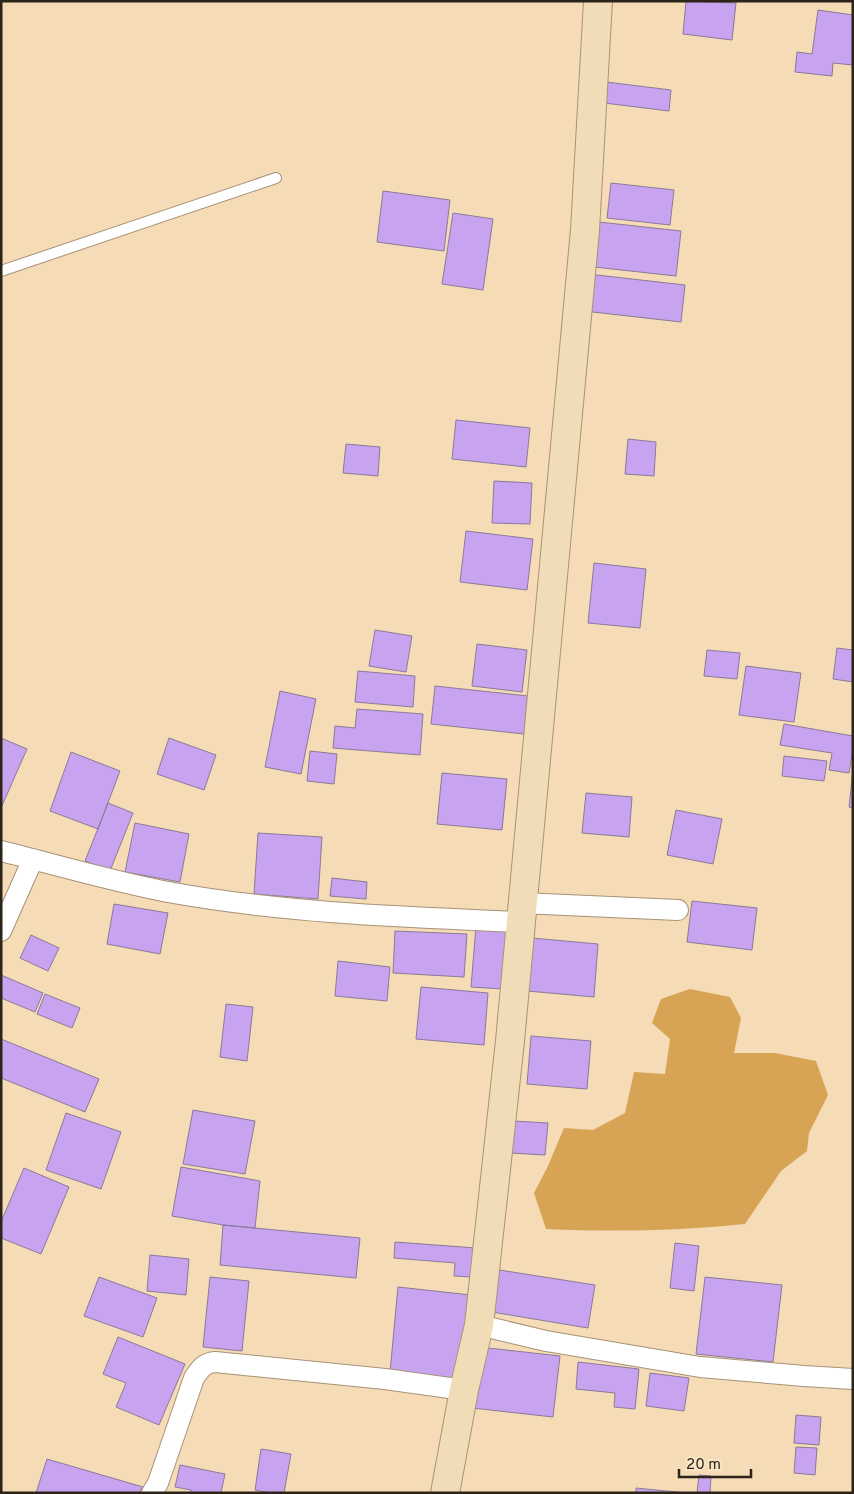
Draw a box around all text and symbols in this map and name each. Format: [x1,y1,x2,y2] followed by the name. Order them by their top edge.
[679,1446,752,1478] scale bar
[686,1456,721,1475] text: 20 m

